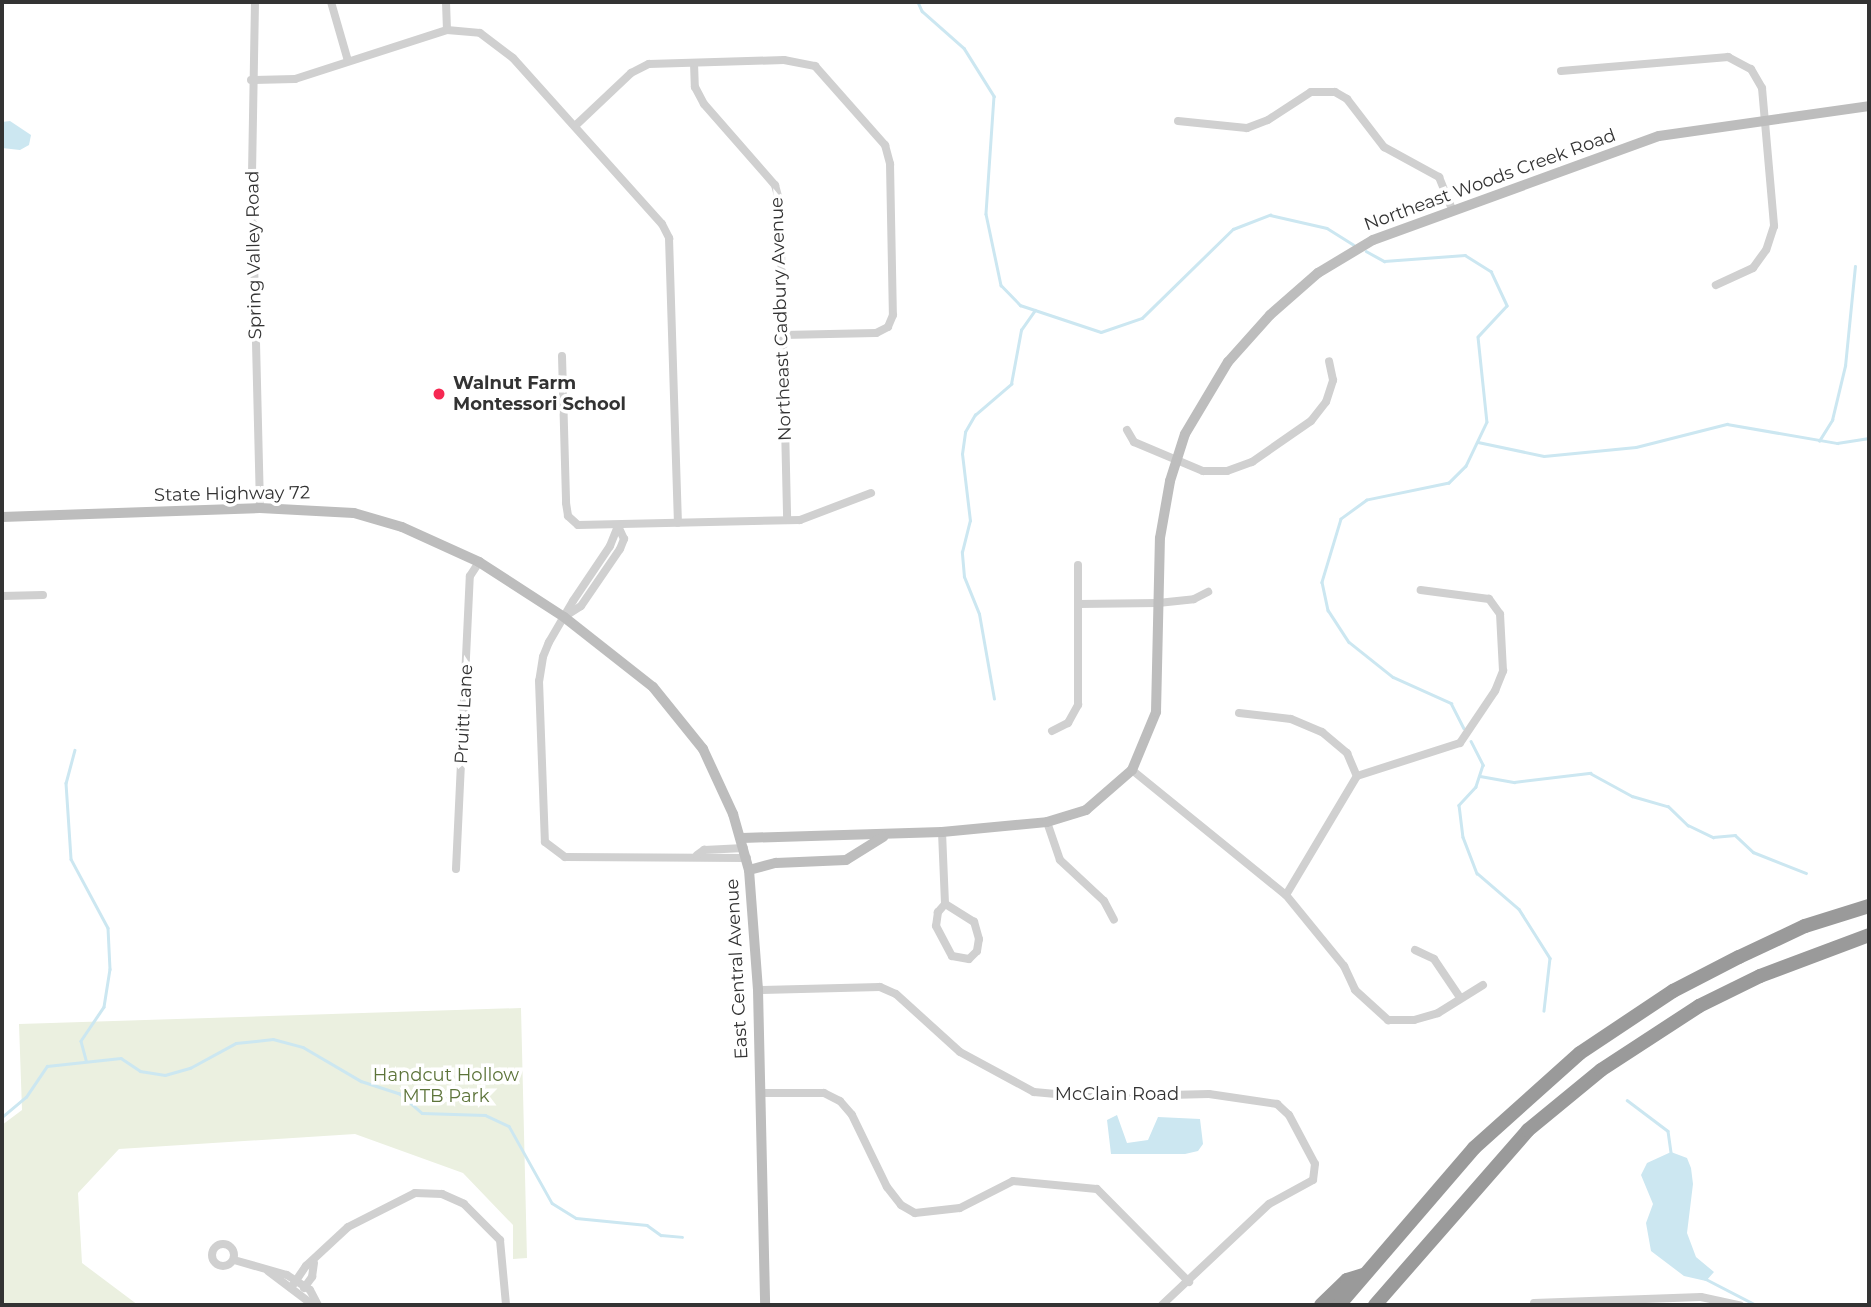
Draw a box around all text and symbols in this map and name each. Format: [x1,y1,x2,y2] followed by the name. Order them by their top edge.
[1361,124,1619,236] street label: Northeast Woods Creek Road
[242,171,266,339] street label: Spring Valley Road
[766,197,796,441] street label: Northeast Cadbury Avenue
[453,373,626,416] place label: Walnut Farm Montessori School
[431,386,447,402] marker: Walnut Farm Montessori School
[154,482,310,506] street label: State Highway 72
[451,664,477,764] street label: Pruitt Lane
[721,878,753,1060] street label: East Central Avenue
[373,1065,519,1108] park label: Handcut Hollow MTB Park
[1055,1083,1179,1105] street label: McClain Road

